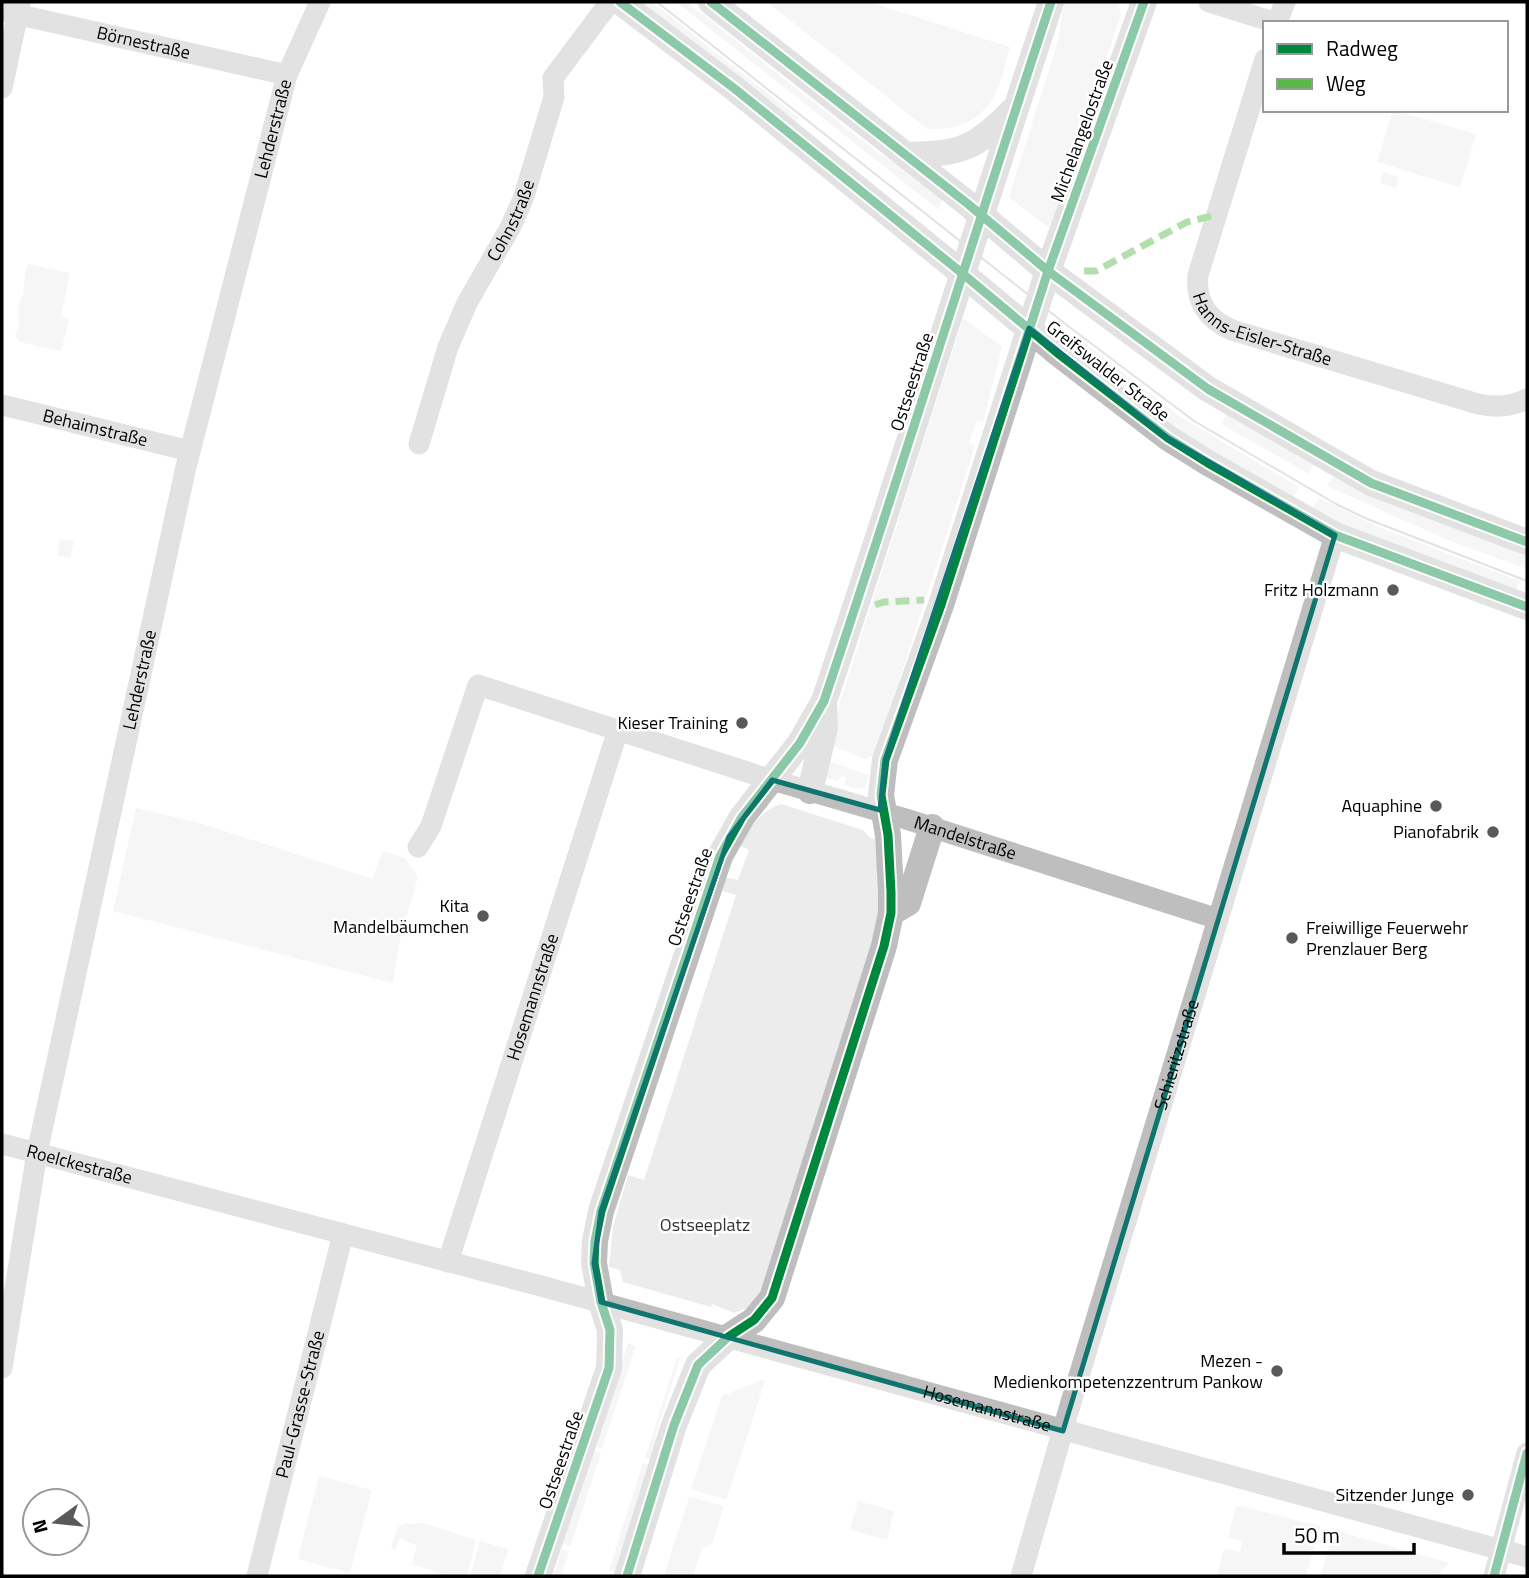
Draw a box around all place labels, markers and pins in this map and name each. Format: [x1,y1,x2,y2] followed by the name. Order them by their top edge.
[1264,576,1379,603] place label: Fritz Holzmann
[1385,582,1401,598] marker: Fritz Holzmann
[617,709,728,736] place label: Kieser Training
[734,715,750,731] marker: Kieser Training
[1341,792,1422,819] place label: Aquaphine
[1428,798,1444,814] marker: Aquaphine
[1393,818,1479,845] place label: Pianofabrik
[1485,824,1501,840] marker: Pianofabrik
[333,892,469,940] place label: Kita Mandelbäumchen
[475,908,491,924] marker: Kita Mandelbäumchen
[1306,914,1468,962] place label: Freiwillige Feuerwehr Prenzlauer Berg
[1284,930,1300,946] marker: Freiwillige Feuerwehr Prenzlauer Berg
[993,1347,1263,1395] place label: Mezen - Medienkompetenzzentrum Pankow
[1269,1363,1285,1379] marker: Mezen - Medienkompetenzzentrum Pankow
[1336,1481,1454,1508] place label: Sitzender Junge
[1460,1487,1476,1503] marker: Sitzender Junge

